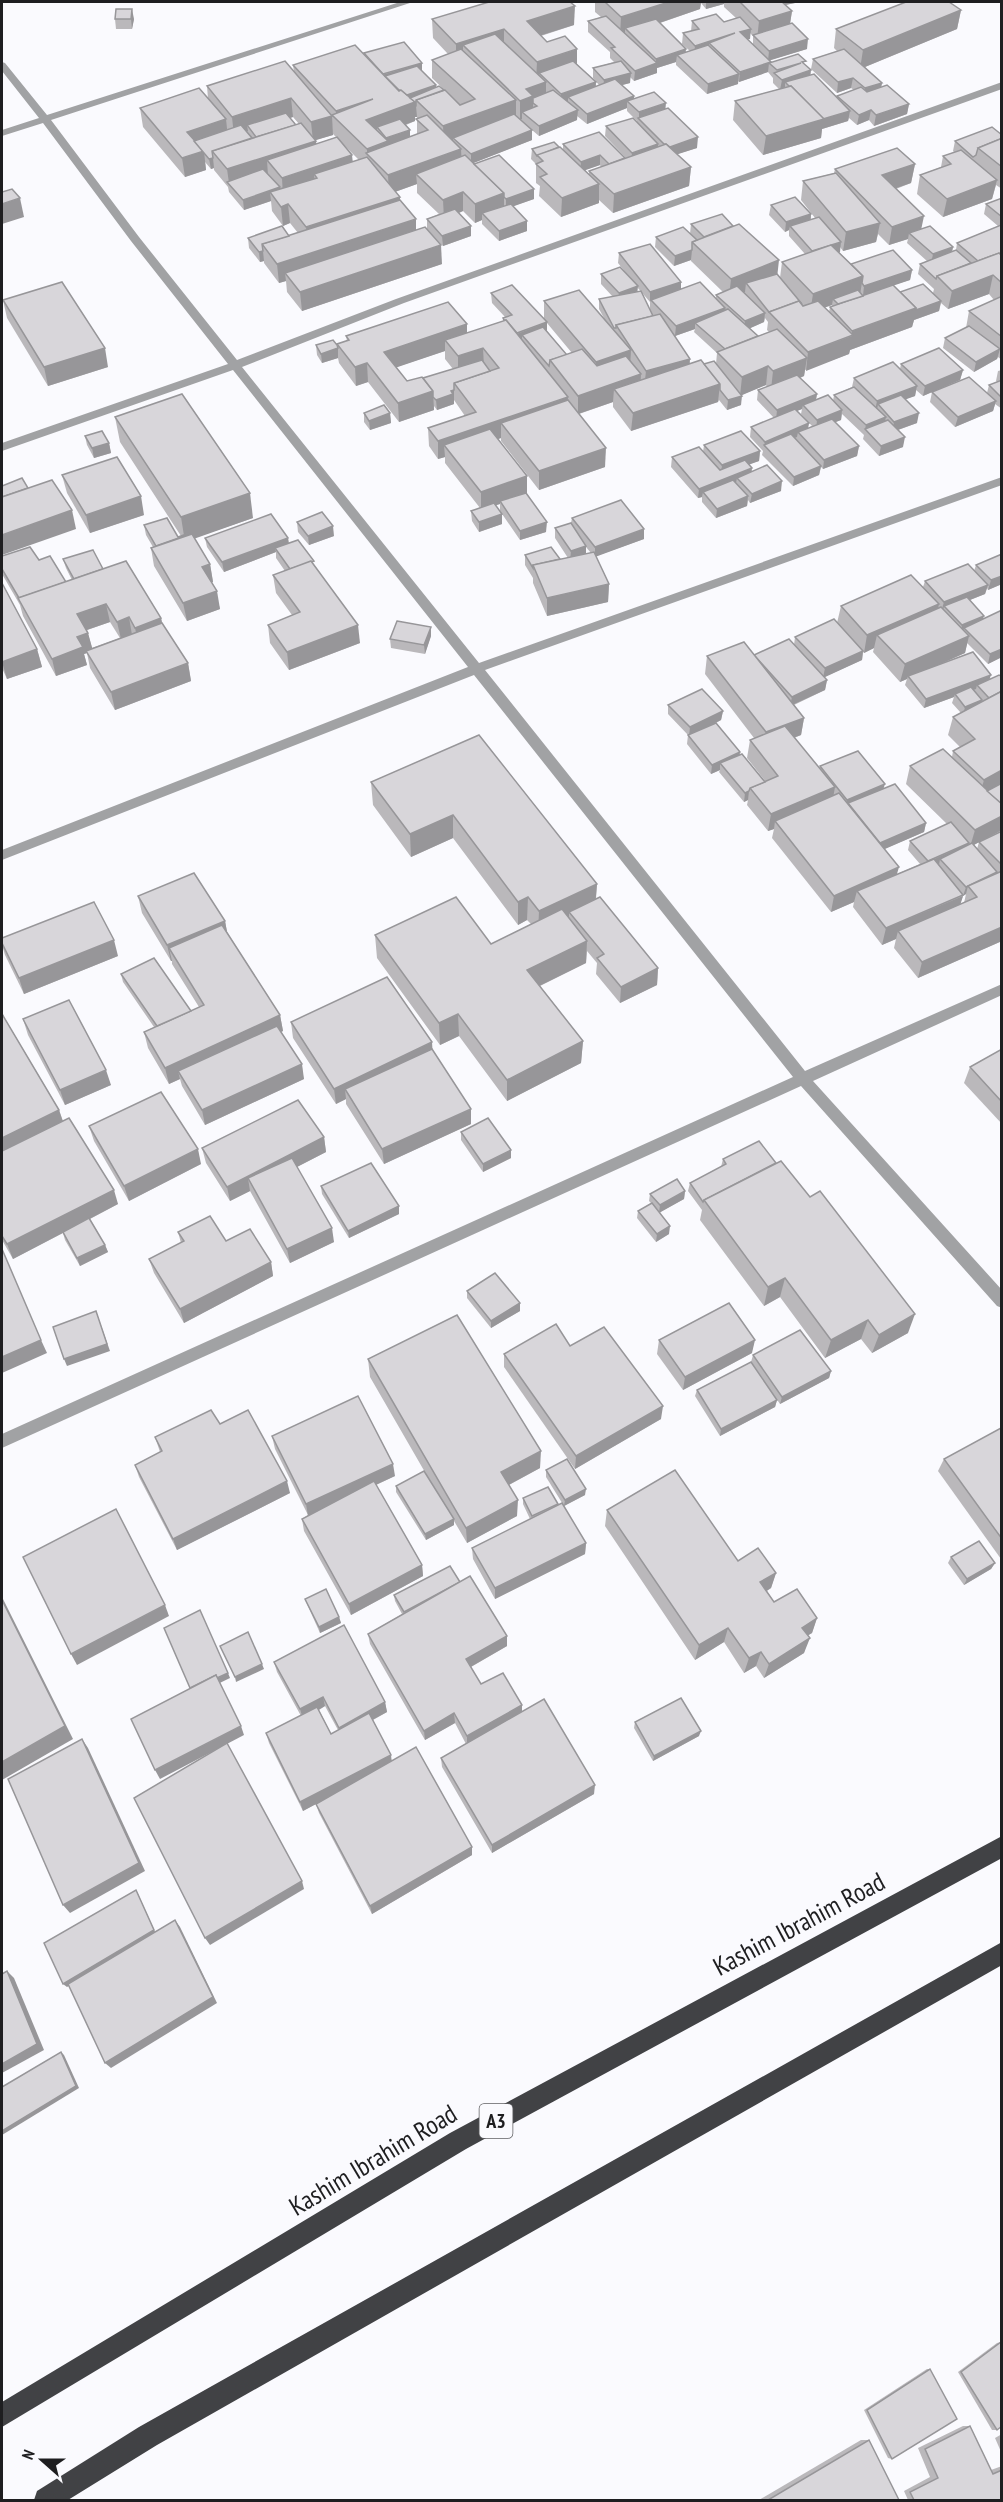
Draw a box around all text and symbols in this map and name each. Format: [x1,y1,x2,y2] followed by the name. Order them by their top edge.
[707,1864,890,1983] street label: Kashim Ibrahim Road
[283,2097,463,2223] street label: Kashim Ibrahim Road
[480,2104,512,2138] road number: A3
[12,2430,72,2490] north arrow
[17,2447,39,2462] text: N

